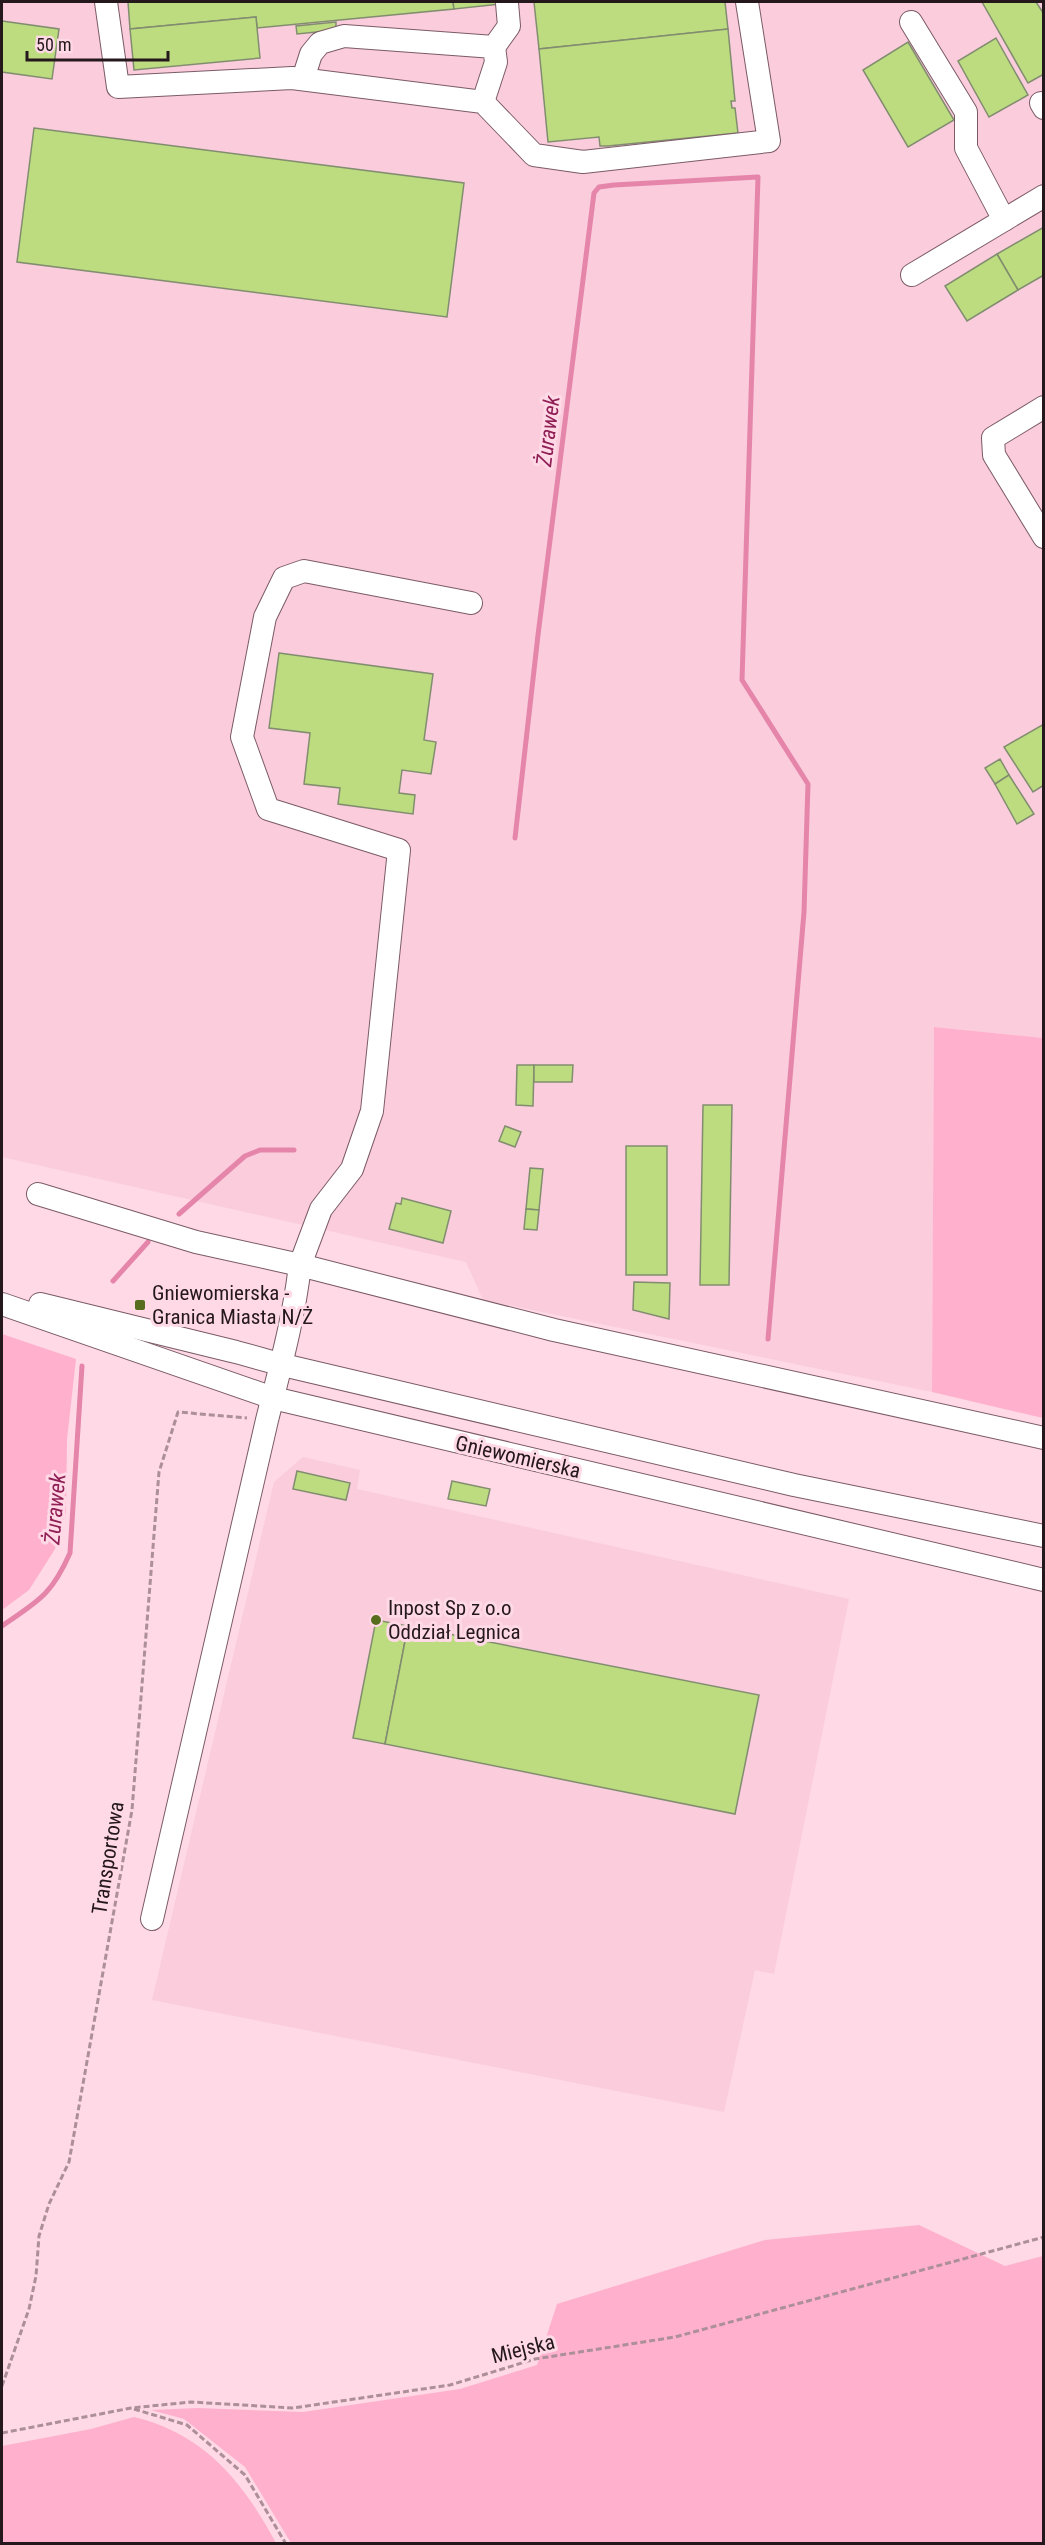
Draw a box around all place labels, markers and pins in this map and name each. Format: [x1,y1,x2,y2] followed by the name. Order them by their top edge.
[152,1281,313,1329] place label: Gniewomierska - Granica Miasta N/Ż
[133,1298,147,1312] marker: Gniewomierska - Granica Miasta N/Ż
[388,1596,521,1644] place label: Inpost Sp z o.o Oddział Legnica
[369,1613,383,1627] marker: Inpost Sp z o.o Oddział Legnica

